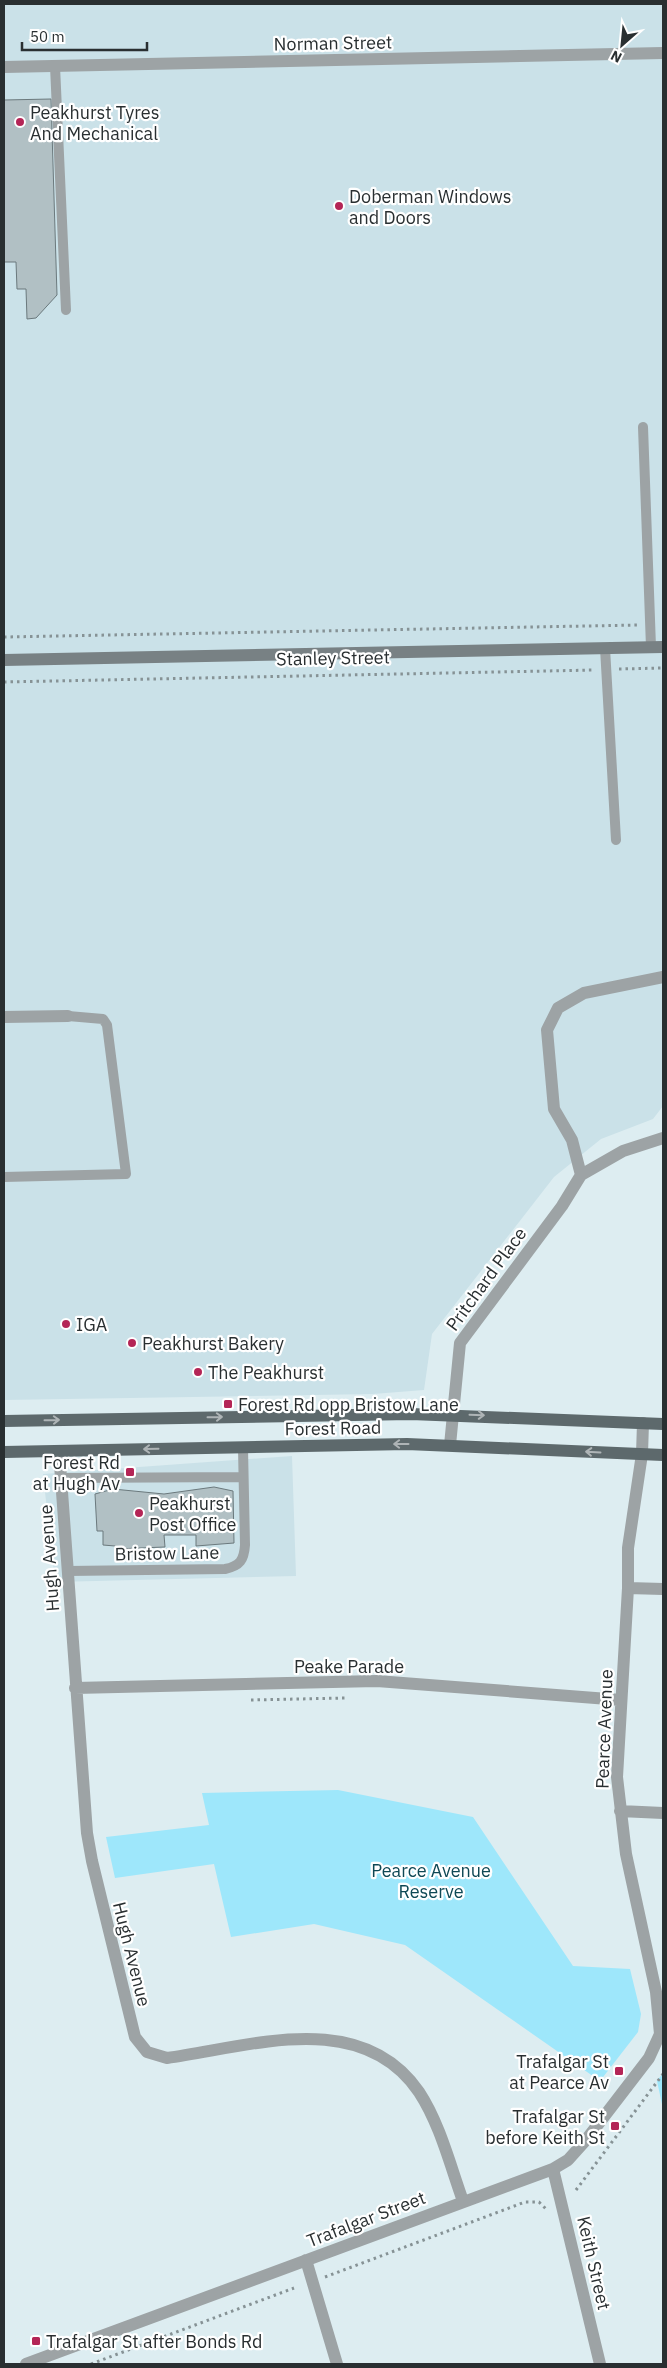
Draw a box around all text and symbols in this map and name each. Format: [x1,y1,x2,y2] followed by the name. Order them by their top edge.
[22,20,148,52] scale bar
[597,20,647,70] north arrow
[30,27,65,46] text: 50 m
[274,30,392,56] street label: Norman Street
[607,46,625,67] text: N
[30,101,160,145] place label: Peakhurst Tyres And Mechanical
[14,116,26,128] marker: Peakhurst Tyres And Mechanical
[349,185,512,229] place label: Doberman Windows and Doors
[333,200,345,212] marker: Doberman Windows and Doors
[276,646,390,670] street label: Stanley Street
[441,1223,531,1335] street label: Pritchard Place
[76,1313,108,1336] place label: IGA
[60,1318,72,1330] marker: IGA
[142,1332,284,1355] place label: Peakhurst Bakery
[126,1337,138,1349] marker: Peakhurst Bakery
[208,1361,324,1384] place label: The Peakhurst
[192,1366,204,1378] marker: The Peakhurst
[238,1393,459,1416] place label: Forest Rd opp Bristow Lane
[222,1398,234,1410] marker: Forest Rd opp Bristow Lane
[469,1411,485,1420] one-way arrow
[206,1412,223,1422] one-way arrow
[44,1415,60,1425] one-way arrow
[284,1416,382,1440] street label: Forest Road
[394,1439,410,1449] one-way arrow
[144,1444,160,1454] one-way arrow
[586,1447,602,1456] one-way arrow
[33,1451,120,1495] place label: Forest Rd at Hugh Av
[124,1466,136,1478] marker: Forest Rd at Hugh Av
[149,1492,237,1536] place label: Peakhurst Post Office
[34,1504,64,1612] street label: Hugh Avenue
[133,1507,145,1519] marker: Peakhurst Post Office
[115,1541,220,1565] street label: Bristow Lane
[294,1655,404,1678] street label: Peake Parade
[590,1669,618,1789] street label: Pearce Avenue
[371,1859,491,1903] park label: Pearce Avenue Reserve
[108,1899,156,2009] street label: Hugh Avenue
[509,2050,609,2094] place label: Trafalgar St at Pearce Av
[613,2065,625,2077] marker: Trafalgar St at Pearce Av
[485,2105,605,2149] place label: Trafalgar St before Keith St
[609,2120,621,2132] marker: Trafalgar St before Keith St
[303,2186,429,2252] street label: Trafalgar Street
[572,2214,616,2312] street label: Keith Street
[46,2330,263,2353] place label: Trafalgar St after Bonds Rd
[30,2335,42,2347] marker: Trafalgar St after Bonds Rd

